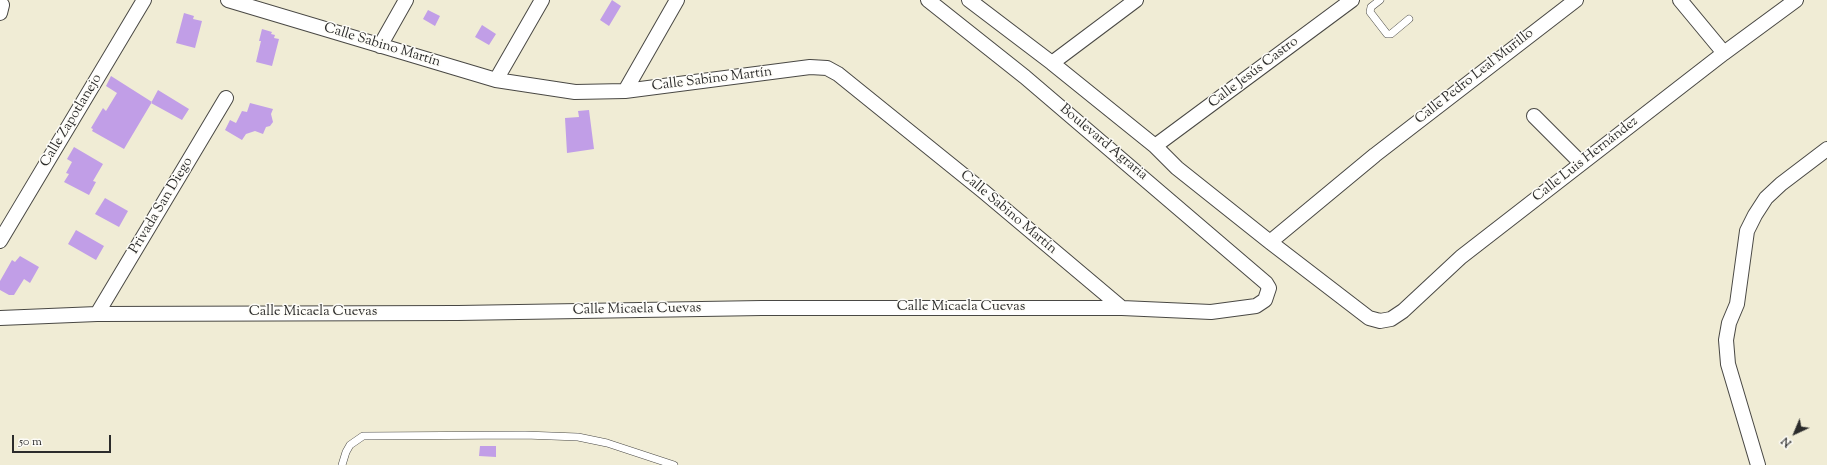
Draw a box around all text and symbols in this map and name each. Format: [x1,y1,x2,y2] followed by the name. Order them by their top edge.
[322,20,442,72] street label: Calle Sabino Martín
[1412,26,1538,128] street label: Calle Pedro Leal Murillo
[1206,34,1302,112] street label: Calle Jesús Castro
[651,64,773,96] street label: Calle Sabino Martín
[38,71,106,171] street label: Calle Zapotlanejo
[1056,101,1150,185] street label: Boulevard Agraria
[1530,114,1642,206] street label: Calle Luis Hernández
[127,155,197,257] street label: Privada San Diego
[956,168,1060,258] street label: Calle Sabino Martín
[573,300,701,320] street label: Calle Micaela Cuevas
[897,300,1025,316] street label: Calle Micaela Cuevas
[249,305,377,321] street label: Calle Micaela Cuevas
[1775,413,1815,453] north arrow
[14,427,113,453] scale bar
[19,433,42,451] text: 50 m
[1778,433,1795,450] text: N

